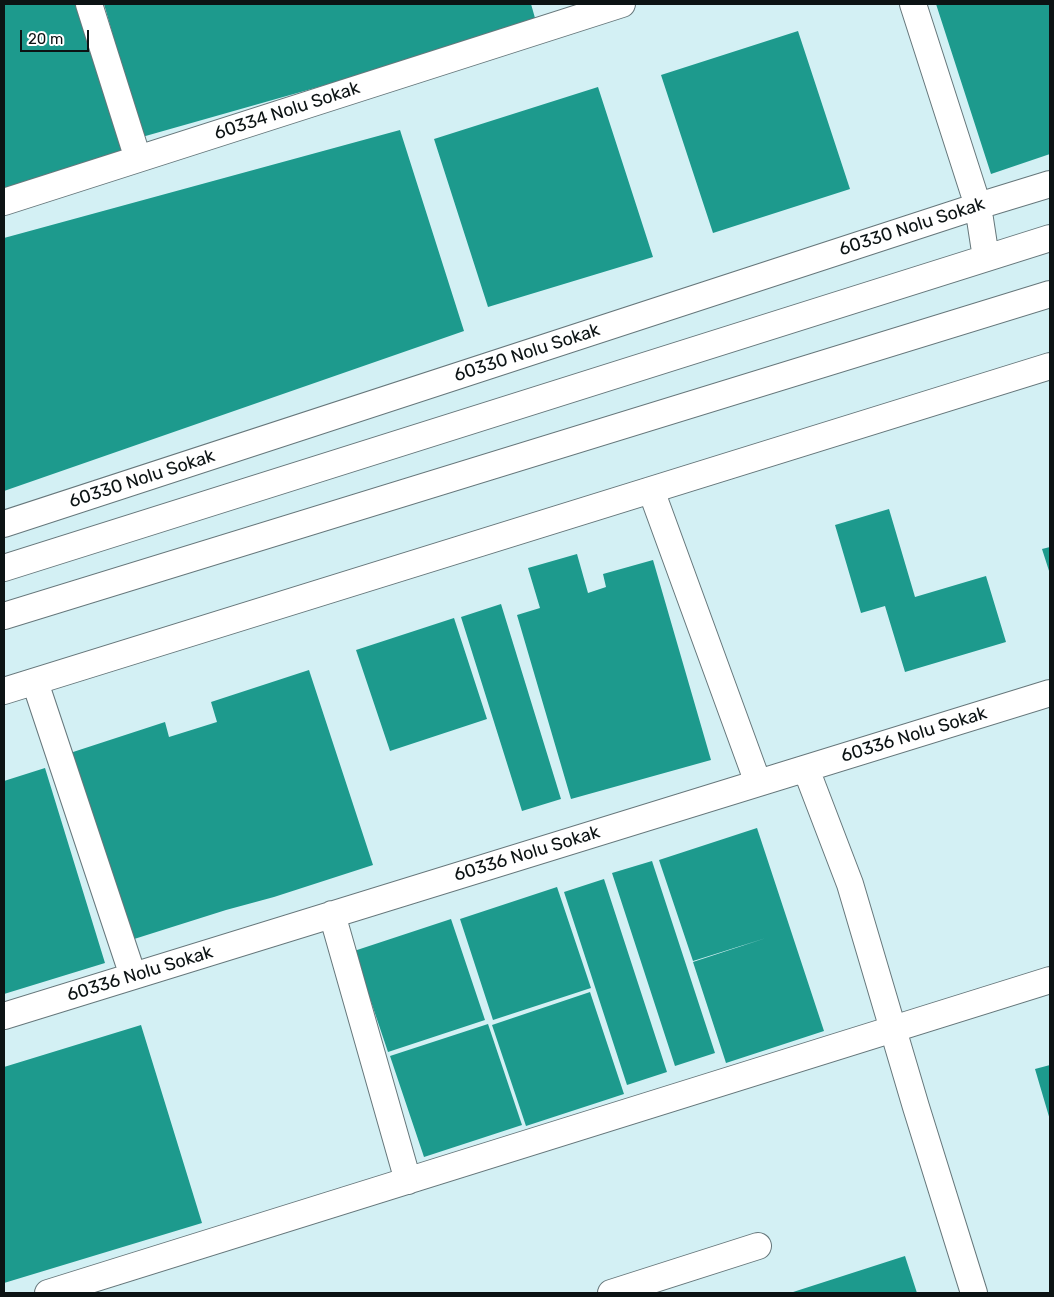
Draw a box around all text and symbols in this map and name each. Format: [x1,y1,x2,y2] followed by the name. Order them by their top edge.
[22,20,91,52] scale bar
[28,30,63,48] text: 20 m
[211,77,363,145] street label: 60334 Nolu Sokak
[836,193,988,261] street label: 60330 Nolu Sokak
[451,319,603,387] street label: 60330 Nolu Sokak
[66,445,218,513] street label: 60330 Nolu Sokak
[838,703,990,767] street label: 60336 Nolu Sokak
[451,822,603,886] street label: 60336 Nolu Sokak
[64,942,216,1006] street label: 60336 Nolu Sokak

